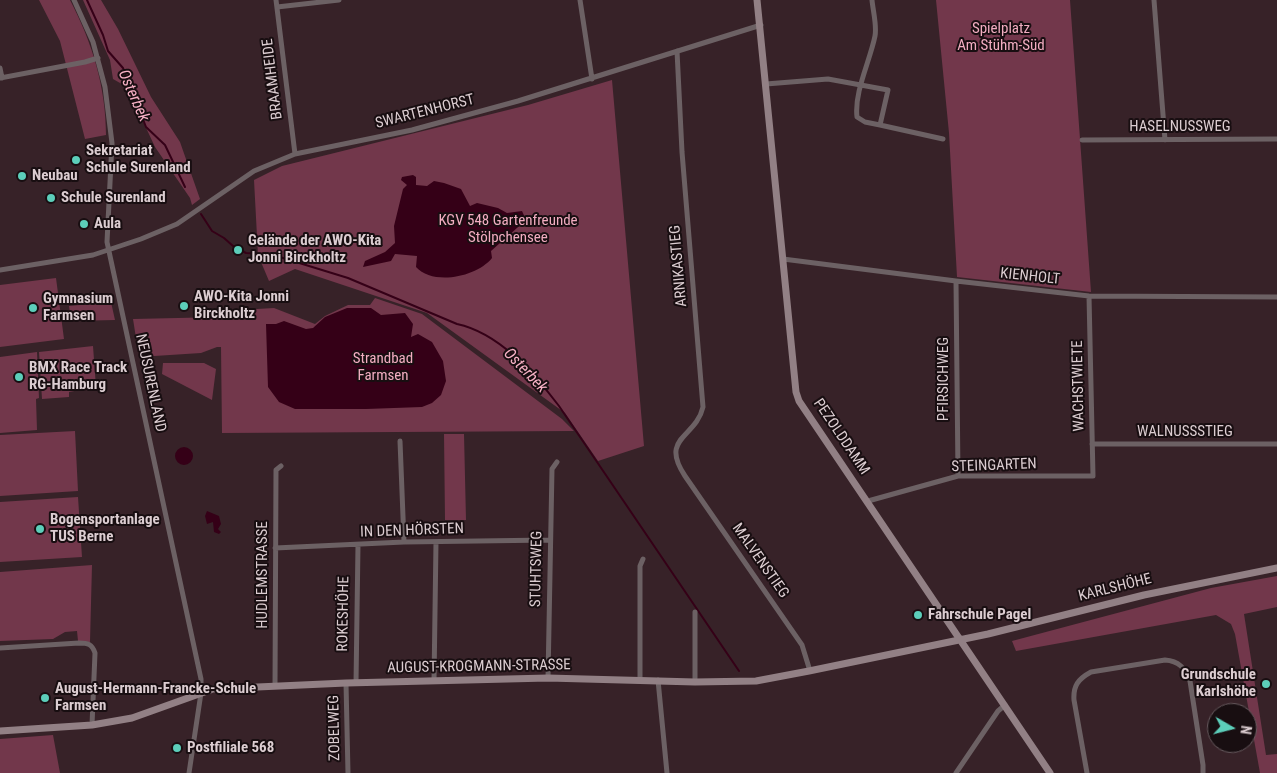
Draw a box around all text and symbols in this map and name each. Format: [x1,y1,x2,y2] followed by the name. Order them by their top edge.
[957,20,1045,55] park label: Spielplatz Am Stühm-Süd
[259,38,287,120] street label: BRAAMHEIDE
[113,67,153,125] water label: Osterbek
[374,91,476,133] street label: SWARTENHORST
[1129,118,1231,136] street label: HASELNUSSWEG
[86,142,191,177] place label: Sekretariat Schule Surenland
[70,154,82,166] marker: Sekretariat Schule Surenland
[32,167,78,185] place label: Neubau
[16,170,28,182] marker: Neubau
[61,189,166,207] place label: Schule Surenland
[45,192,57,204] marker: Schule Surenland
[438,212,578,247] park label: KGV 548 Gartenfreunde Stölpchensee
[94,215,121,233] place label: Aula
[78,218,90,230] marker: Aula
[666,224,692,308] street label: ARNIKASTIEG
[248,232,381,267] place label: Gelände der AWO-Kita Jonni Birckholtz
[232,244,244,256] marker: Gelände der AWO-Kita Jonni Birckholtz
[999,265,1061,289] street label: KIENHOLT
[194,288,289,323] place label: AWO-Kita Jonni Birckholtz
[43,290,113,325] place label: Gymnasium Farmsen
[178,300,190,312] marker: AWO-Kita Jonni Birckholtz
[27,302,39,314] marker: Gymnasium Farmsen
[131,332,169,434] street label: NEUSURENLAND
[935,337,953,421] street label: PFIRSICHWEG
[1069,340,1089,432] street label: WACHSTWIETE
[499,345,551,397] water label: Osterbek
[353,350,413,385] park label: Strandbad Farmsen
[29,359,127,394] place label: BMX Race Track RG-Hamburg
[13,371,25,383] marker: BMX Race Track RG-Hamburg
[809,396,873,478] street label: PEZOLDDAMM
[1137,423,1233,441] street label: WALNUSSSTIEG
[951,456,1037,476] street label: STEINGARTEN
[50,511,160,546] place label: Bogensportanlage TUS Berne
[360,520,464,542] street label: IN DEN HÖRSTEN
[728,520,792,602] street label: MALVENSTIEG
[254,521,272,629] street label: HUDLEMSTRASSE
[34,523,46,535] marker: Bogensportanlage TUS Berne
[527,531,547,607] street label: STUHTSWEG
[1077,570,1153,606] street label: KARLSHÖHE
[334,576,354,652] street label: ROKESHÖHE
[928,606,1031,624] place label: Fahrschule Pagel
[912,609,924,621] marker: Fahrschule Pagel
[387,656,571,678] street label: AUGUST-KROGMANN-STRASSE
[1181,666,1256,701] place label: Grundschule Karlshöhe
[1260,678,1272,690] marker: Grundschule Karlshöhe
[55,680,256,715] place label: August-Hermann-Francke-Schule Farmsen
[39,692,51,704] marker: August-Hermann-Francke-Schule Farmsen
[325,695,345,761] street label: ZOBELWEG
[1207,703,1257,753] north arrow
[1237,725,1254,735] text: N
[187,739,274,757] place label: Postfiliale 568
[171,742,183,754] marker: Postfiliale 568

